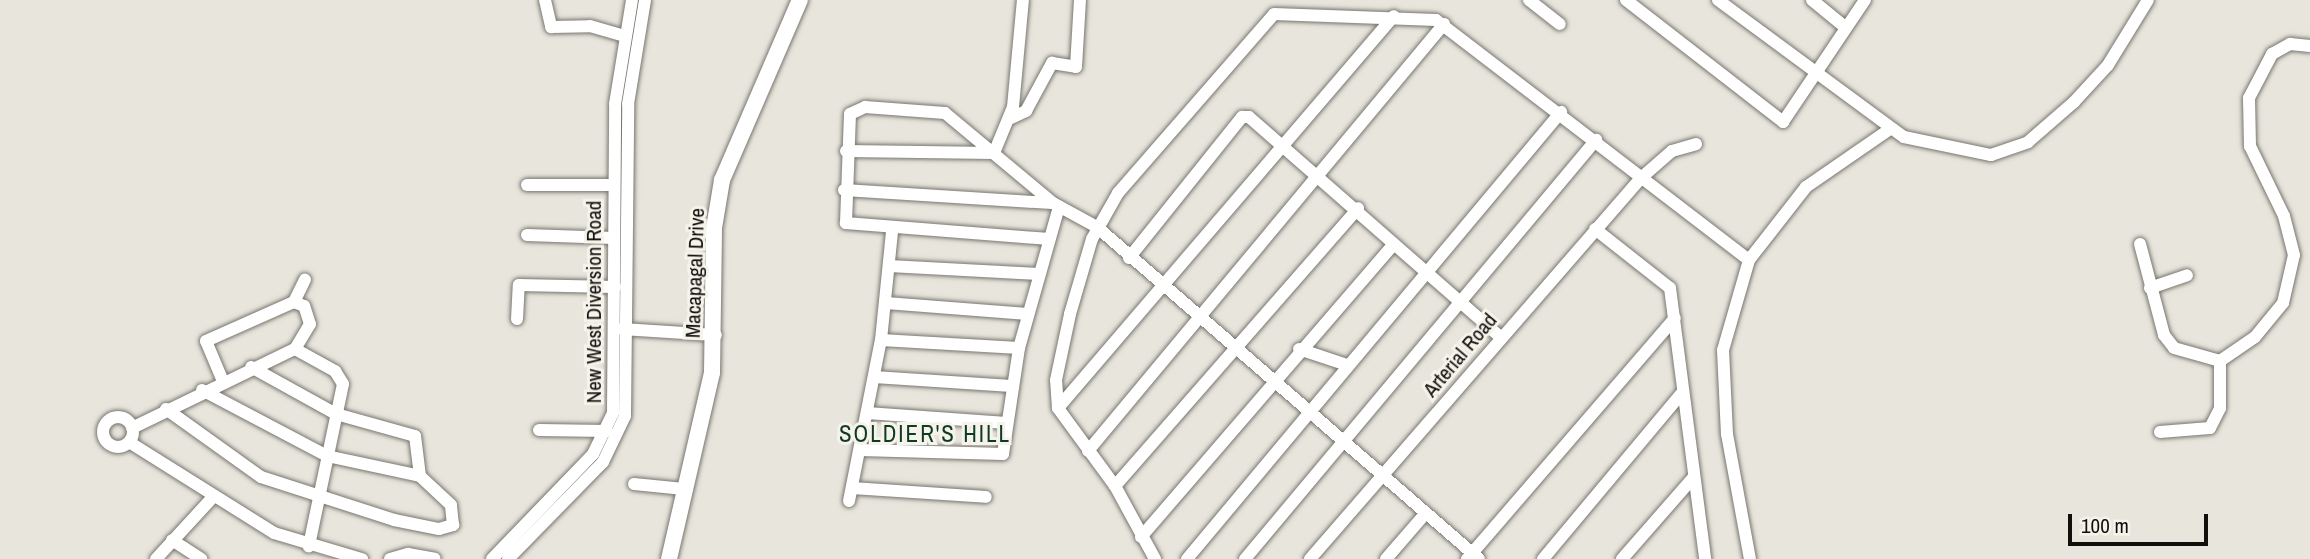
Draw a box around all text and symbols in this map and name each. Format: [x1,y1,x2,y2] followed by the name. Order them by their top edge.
[581,201,607,403] street label: New West Diversion Road
[680,208,710,338] street label: Macapagal Drive
[1418,308,1502,402] street label: Arterial Road
[841,420,1009,448] district label: SOLDIER'S HILL
[2072,500,2212,544] scale bar
[2081,511,2129,540] text: 100 m

